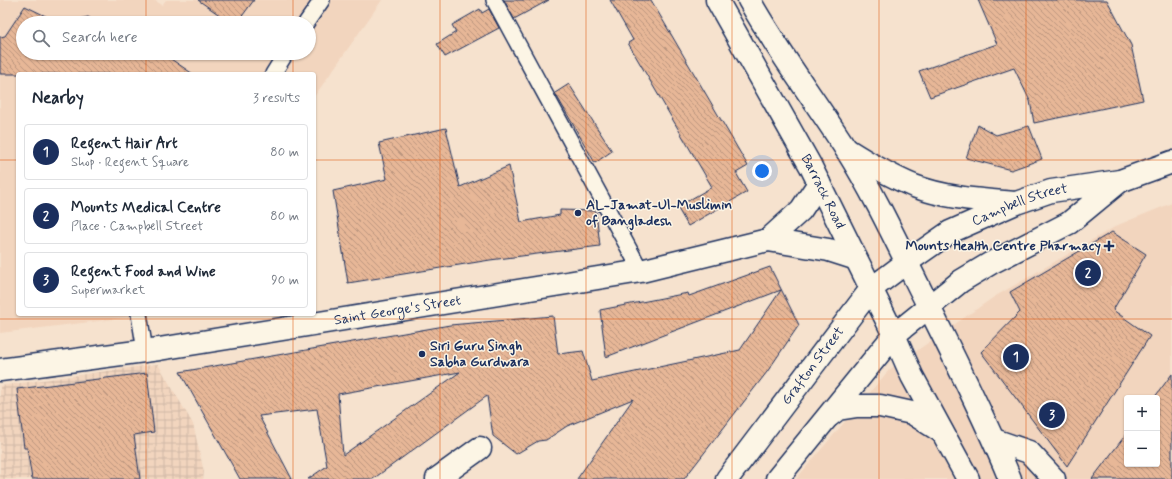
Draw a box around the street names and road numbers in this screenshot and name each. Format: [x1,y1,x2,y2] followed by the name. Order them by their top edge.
[797,151,849,232] street label: Barrack Road
[969,180,1069,230] street label: Campbell Street
[333,291,462,330] street label: Saint George's Street
[777,323,848,408] street label: Grafton Street

